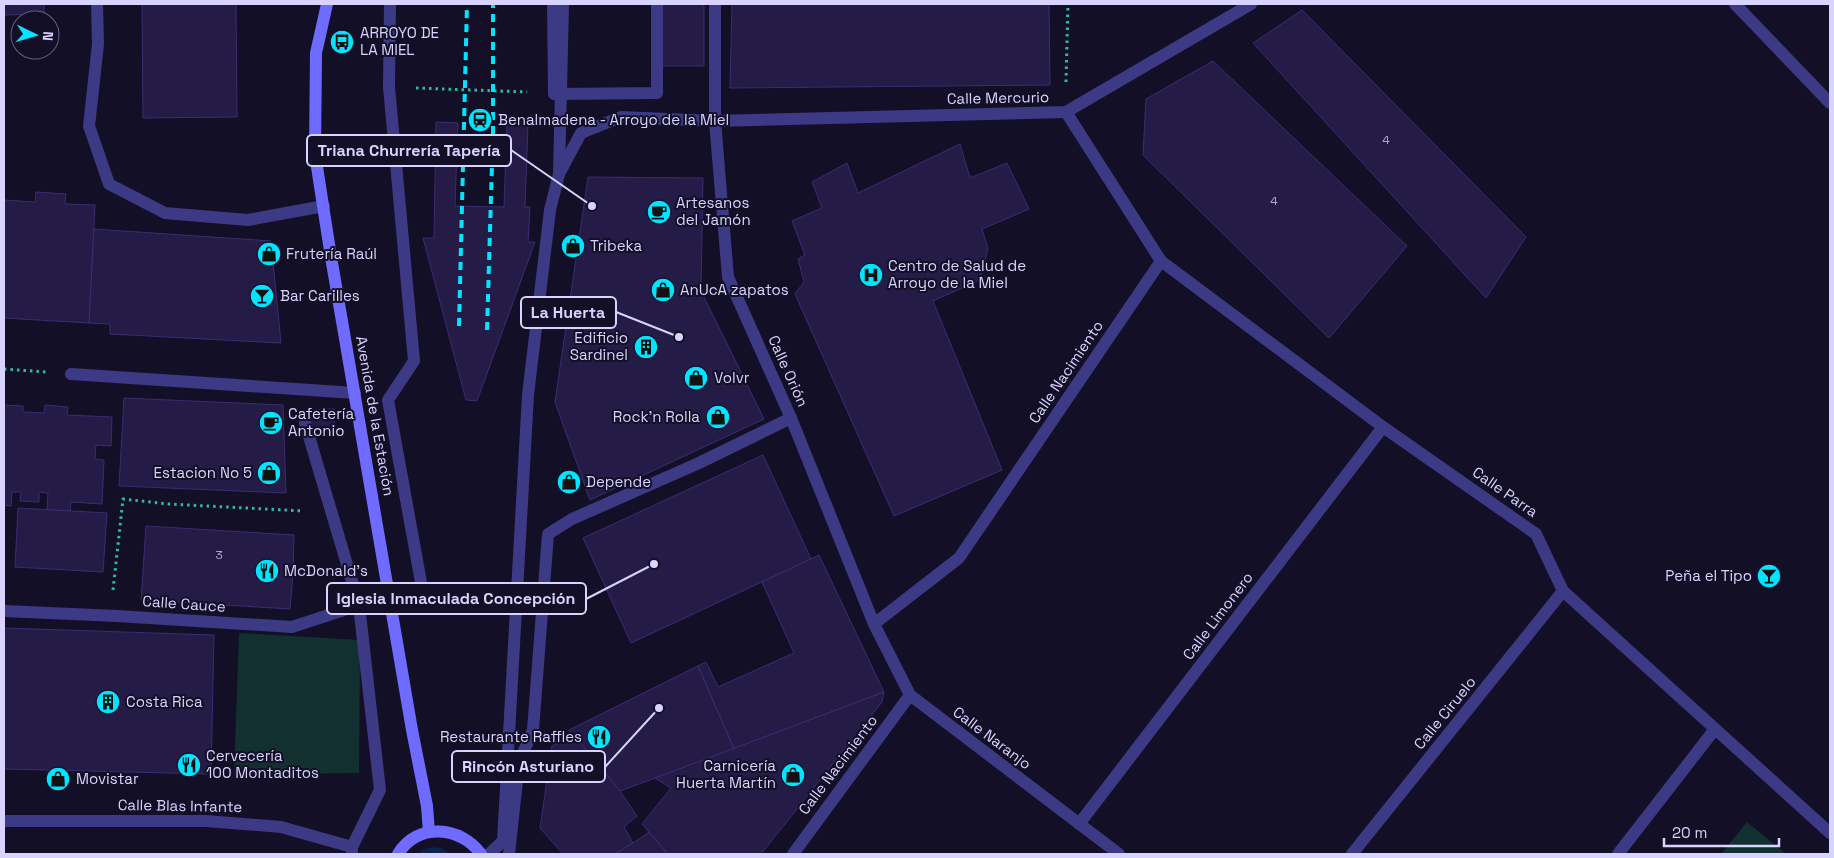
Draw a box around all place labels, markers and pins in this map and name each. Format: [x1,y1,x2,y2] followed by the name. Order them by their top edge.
[360,23,439,59] place label: ARROYO DE LA MIEL
[329,29,355,55] bus stop icon: ARROYO DE LA MIEL
[467,107,493,133] station icon: Benalmadena - Arroyo de la Miel
[498,110,729,129] place label: Benalmadena - Arroyo de la Miel
[307,135,511,166] callout: Triana Churrería Tapería
[676,193,751,229] place label: Artesanos del Jamón
[646,199,672,225] cafe icon: Artesanos del Jamón
[560,233,586,259] shop icon: Tribeka
[590,236,642,255] place label: Tribeka
[256,241,282,267] shop icon: Frutería Raúl
[286,244,377,263] place label: Frutería Raúl
[888,256,1026,292] place label: Centro de Salud de Arroyo de la Miel
[858,262,884,288] hospital icon: Centro de Salud de Arroyo de la Miel
[650,277,676,303] shop icon: AnUcA zapatos
[680,280,789,299] place label: AnUcA zapatos
[249,283,275,309] bar icon: Bar Carilles
[280,286,360,305] place label: Bar Carilles
[521,297,616,328] callout: La Huerta
[570,328,628,364] place label: Edificio Sardinel
[633,334,659,360] building icon: Edificio Sardinel
[683,365,709,391] shop icon: Volvr
[714,368,750,387] place label: Volvr
[288,404,354,440] place label: Cafetería Antonio
[705,404,731,430] shop icon: Rock'n Rolla
[613,407,700,426] place label: Rock'n Rolla
[258,410,284,436] cafe icon: Cafetería Antonio
[256,460,282,486] shop icon: Estacion No 5
[154,463,252,482] place label: Estacion No 5
[556,469,582,495] shop icon: Depende
[586,472,651,491] place label: Depende
[254,558,280,584] restaurant icon: McDonald's
[284,561,368,580] place label: McDonald's
[1756,563,1782,589] bar icon: Peña el Tipo
[1665,566,1752,585] place label: Peña el Tipo
[327,583,586,614] callout: Iglesia Inmaculada Concepción
[95,689,121,715] building icon: Costa Rica
[126,692,203,711] place label: Costa Rica
[586,724,612,750] restaurant icon: Restaurante Raffles
[440,727,582,746] place label: Restaurante Raffles
[206,746,319,782] place label: Cervecería 100 Montaditos
[452,751,605,782] callout: Rincón Asturiano
[176,752,202,778] restaurant icon: Cervecería 100 Montaditos
[676,756,776,792] place label: Carnicería Huerta Martín
[780,762,806,788] shop icon: Carnicería Huerta Martín
[45,766,71,792] shop icon: Movistar
[76,769,139,788] place label: Movistar

